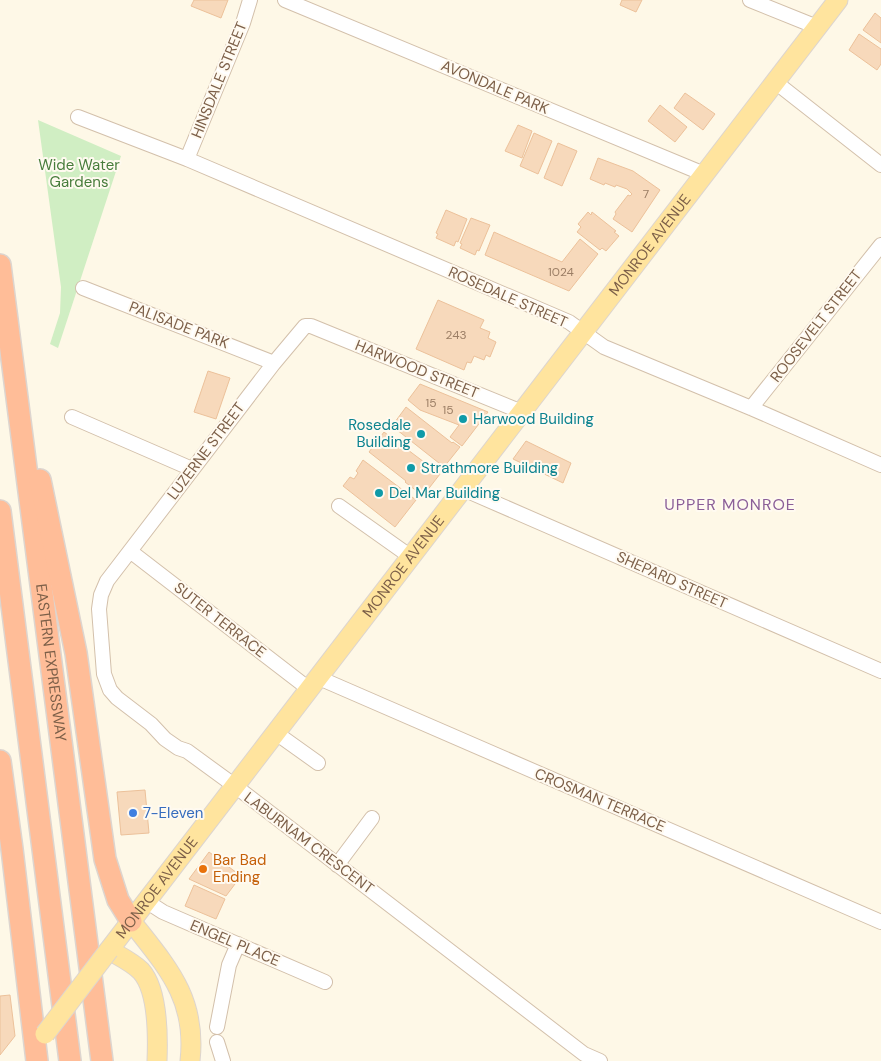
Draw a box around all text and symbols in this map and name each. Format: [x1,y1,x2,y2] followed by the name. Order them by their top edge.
[187,19,251,141] street label: HINSDALE STREET
[438,55,552,119] street label: AVONDALE PARK
[38,155,120,192] park label: Wide Water Gardens
[643,186,649,202] house number: 7
[604,190,695,300] street label: MONROE AVENUE
[445,262,571,332] street label: ROSEDALE STREET
[548,264,574,280] house number: 1024
[766,266,866,386] street label: ROOSEVELT STREET
[126,297,232,353] street label: PALISADE PARK
[445,327,467,343] house number: 243
[352,335,482,403] street label: HARWOOD STREET
[425,395,437,411] house number: 15
[163,398,249,504] street label: LUZERNE STREET
[442,402,454,418] house number: 15
[473,409,594,429] place label: Harwood Building
[457,413,469,425] marker: Harwood Building
[348,415,411,452] place label: Rosedale Building
[415,428,427,440] marker: Rosedale Building
[421,458,558,478] place label: Strathmore Building
[405,462,417,474] marker: Strathmore Building
[389,483,500,503] place label: Del Mar Building
[373,487,385,499] marker: Del Mar Building
[664,494,796,515] district label: UPPER MONROE
[358,511,449,621] street label: MONROE AVENUE
[614,547,730,613] street label: SHEPARD STREET
[170,578,270,662] street label: SUTER TERRACE
[31,583,71,743] street label: EASTERN EXPRESSWAY
[532,763,668,837] street label: CROSMAN TERRACE
[240,788,378,898] street label: LABURNAM CRESCENT
[143,803,203,823] place label: 7-Eleven
[127,807,139,819] marker: 7-Eleven
[111,833,202,943] street label: MONROE AVENUE
[213,850,266,887] place label: Bar Bad Ending
[197,863,209,875] marker: Bar Bad Ending
[187,915,283,971] street label: ENGEL PLACE

